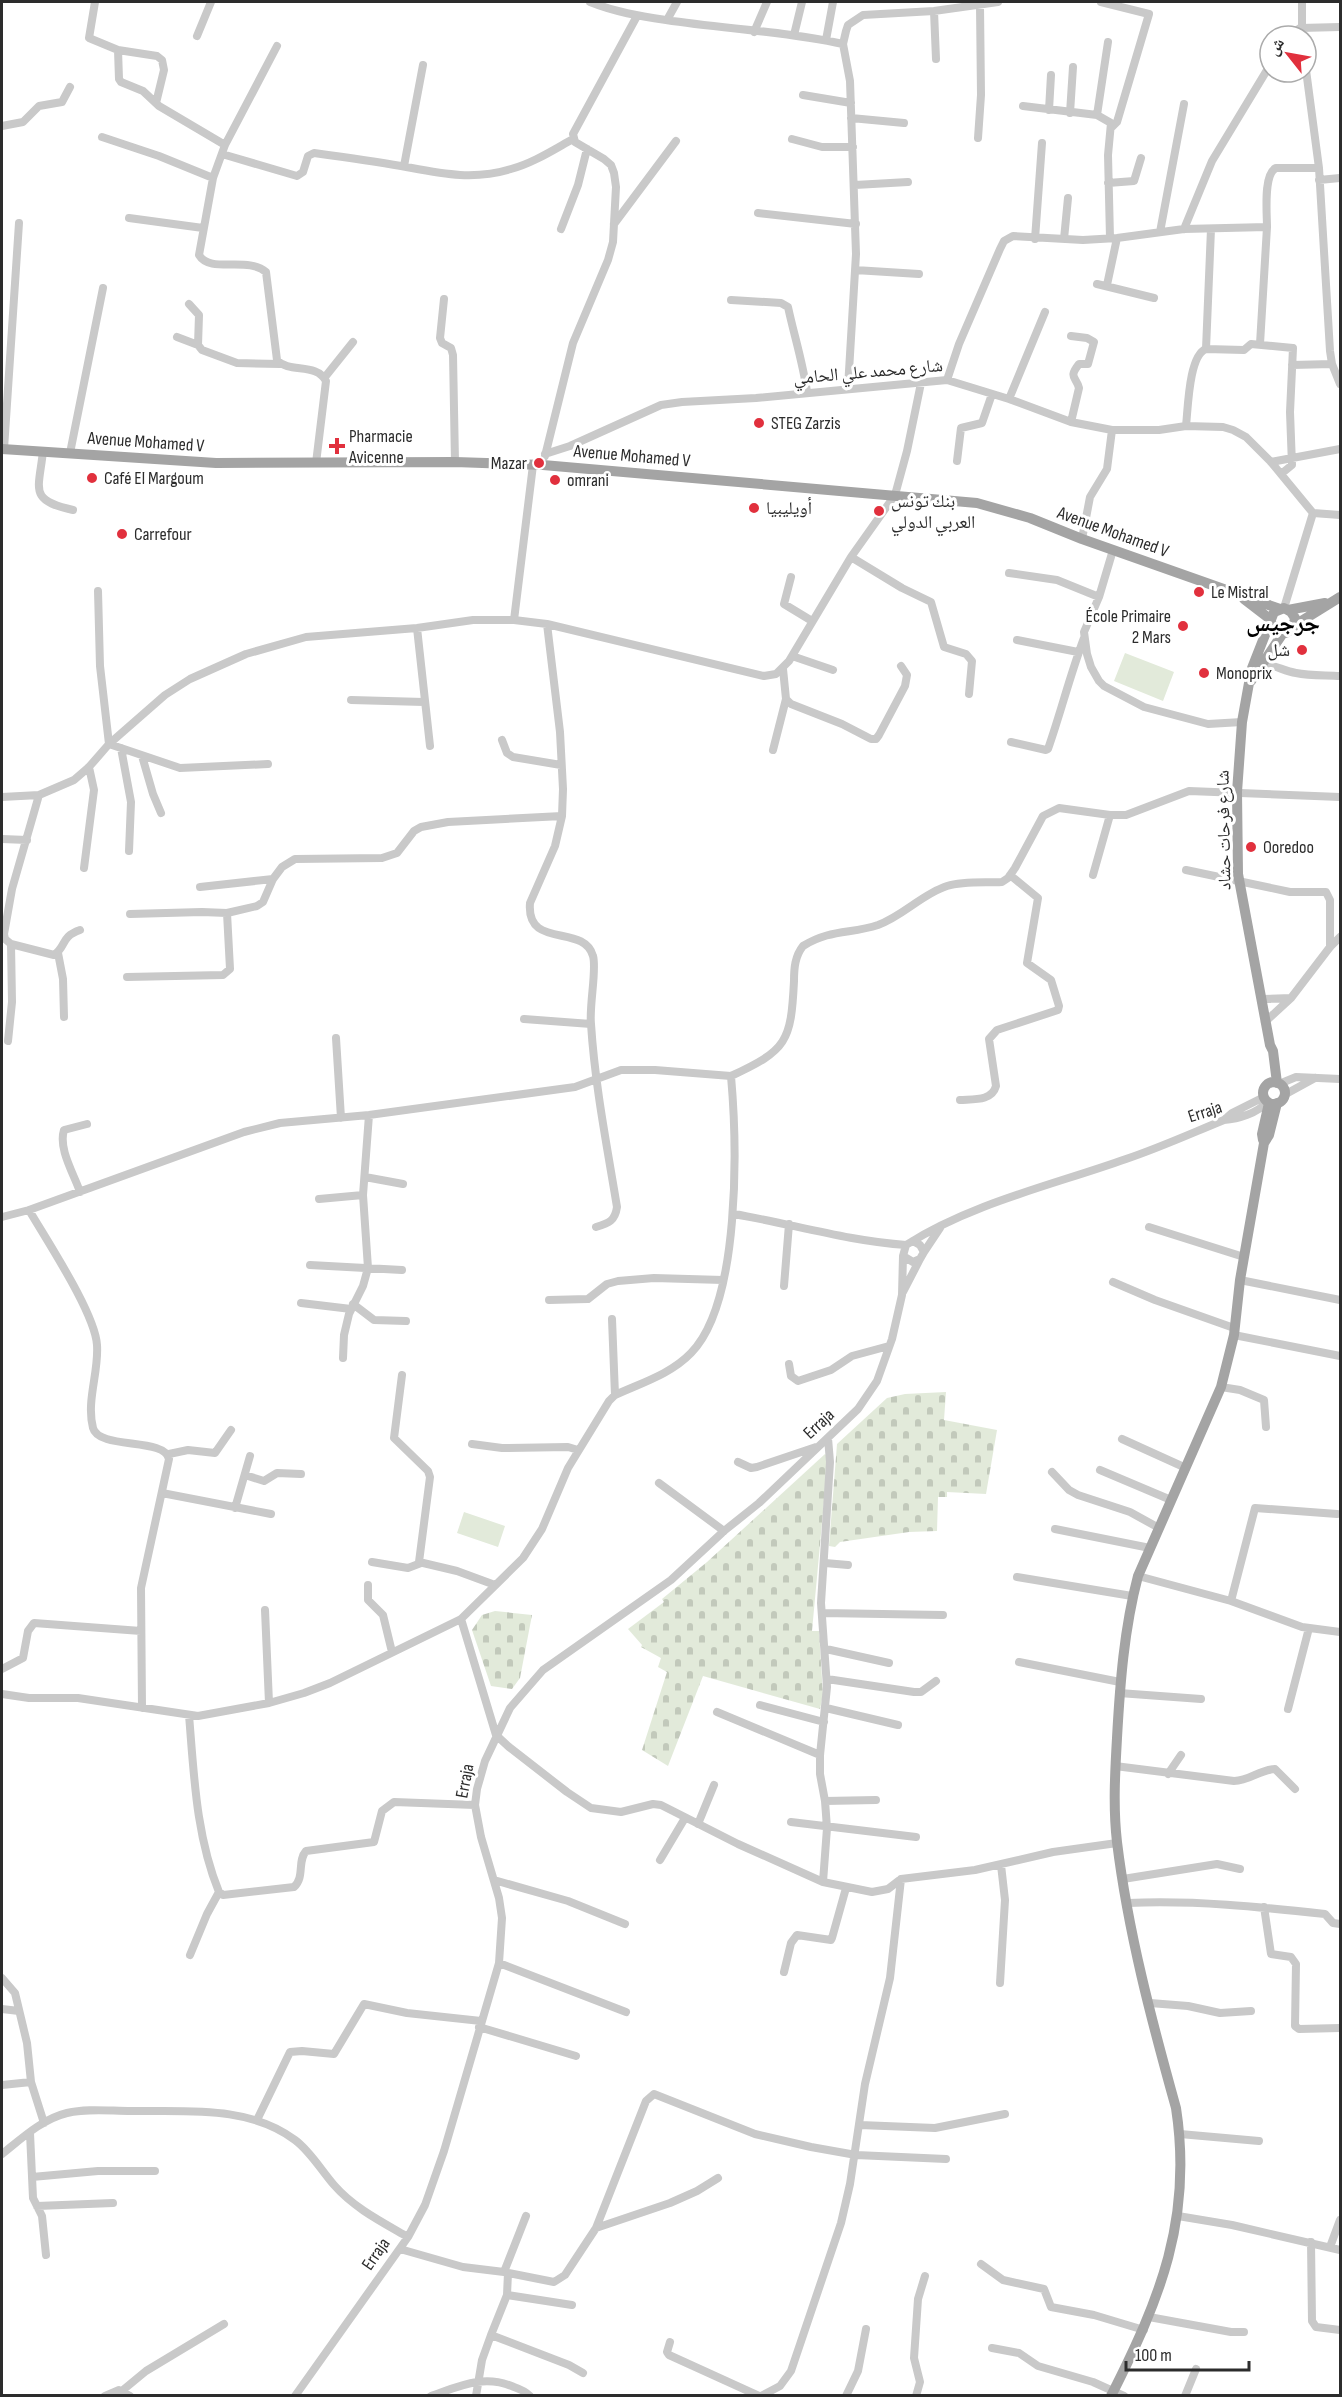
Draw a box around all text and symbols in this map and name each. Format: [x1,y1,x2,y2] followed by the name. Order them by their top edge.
[1258,24,1318,84] north arrow
[1264,35,1289,59] text: ش
[792,355,944,393] street label: شارع محمد علي الحامي
[771,413,841,434] place label: STEG Zarzis
[752,416,766,430] marker: STEG Zarzis
[348,426,413,468] place label: Pharmacie Avicenne
[86,427,205,457] street label: Avenue Mohamed V
[330,439,344,453] marker: Pharmacie Avicenne
[572,440,691,472] street label: Avenue Mohamed V
[491,453,527,474] place label: Mazar
[532,456,546,470] marker: Mazar
[104,468,204,489] place label: Café El Margoum
[567,470,609,491] place label: omrani
[85,471,99,485] marker: Café El Margoum
[548,473,562,487] marker: omrani
[891,491,975,536] place label: بنك تونس العربي الدولي
[766,497,812,519] place label: أويليبيا
[747,501,761,515] marker: أويليبيا
[1054,502,1172,562] street label: Avenue Mohamed V
[872,504,886,518] marker: بنك تونس العربي الدولي
[134,524,192,545] place label: Carrefour
[115,527,129,541] marker: Carrefour
[1211,582,1269,603] place label: Le Mistral
[1192,585,1206,599] marker: Le Mistral
[1086,606,1171,648] place label: École Primaire 2 Mars
[1246,609,1320,638] district label: جرجيس
[1176,619,1190,633] marker: École Primaire 2 Mars
[1268,640,1290,661] place label: شل
[1295,643,1309,657] marker: شل
[1216,663,1272,684] place label: Monoprix
[1197,666,1211,680] marker: Monoprix
[1212,770,1236,890] street label: شارع فرحات حشاد
[1263,837,1314,858] place label: Ooredoo
[1244,840,1258,854] marker: Ooredoo
[1185,1097,1225,1127] street label: Erraja
[799,1404,839,1443] street label: Erraja
[451,1762,479,1800] street label: Erraja
[357,2234,395,2274] street label: Erraja
[1126,2334,1249,2372] scale bar
[1135,2345,1172,2366] text: 100 m

